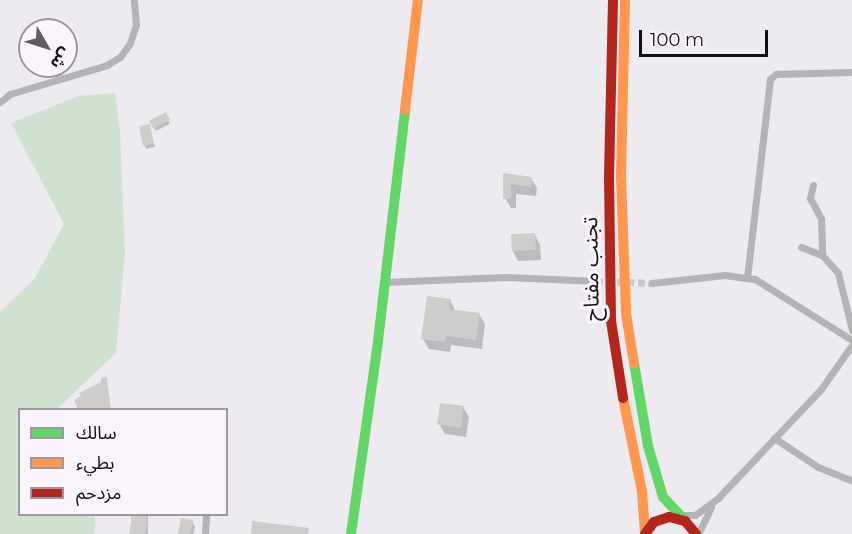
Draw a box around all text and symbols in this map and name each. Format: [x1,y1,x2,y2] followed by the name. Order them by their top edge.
[18,18,78,78] north arrow
[642,18,771,56] scale bar
[650,29,704,51] text: 100 m
[47,44,75,73] text: ش
[577,217,605,321] street label: تجنب مفتاح
[18,408,228,516] legend
[76,422,117,444] text: سالك
[76,452,114,474] text: بطيء
[76,482,121,504] text: مزدحم

